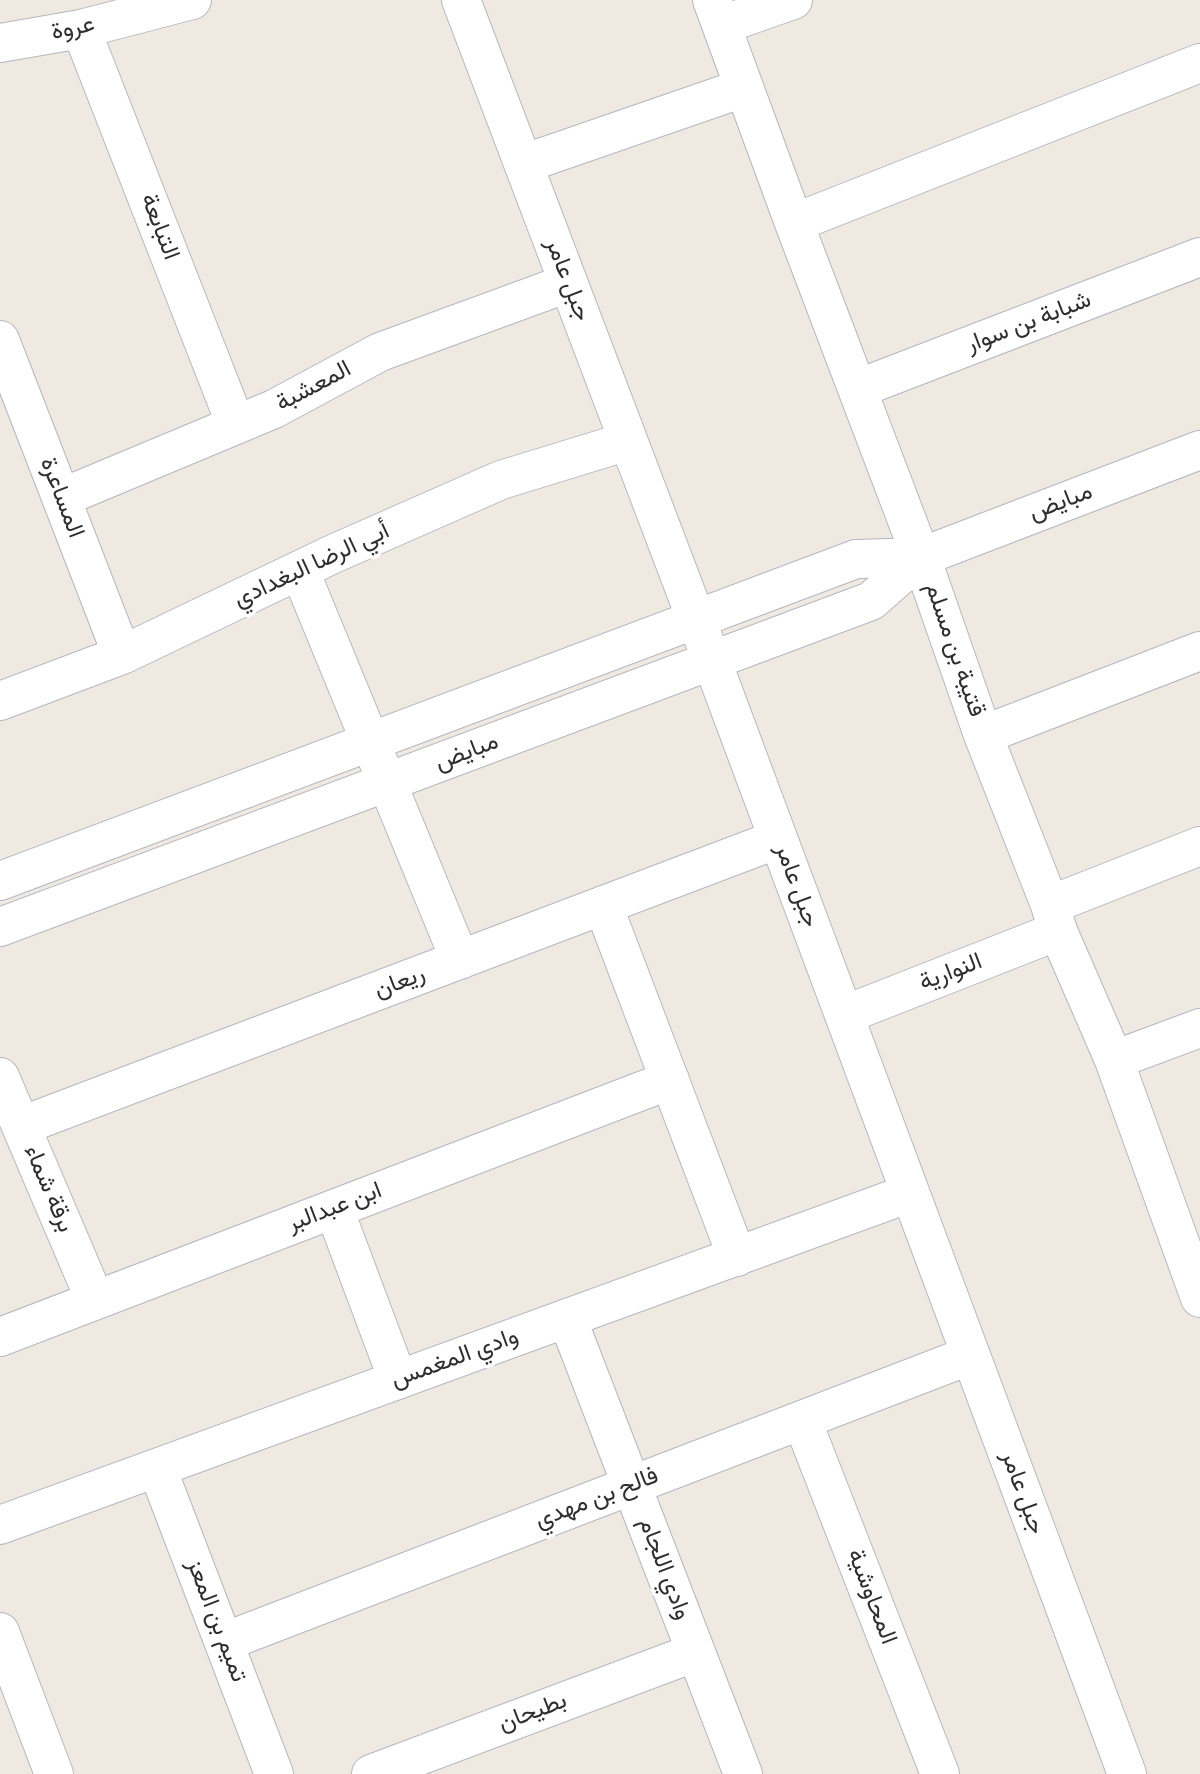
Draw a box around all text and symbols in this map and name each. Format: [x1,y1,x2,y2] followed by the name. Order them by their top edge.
[49,10,97,48] street label: عروة
[133,190,185,264] street label: التبابعة
[538,234,596,326] street label: جبل عامر
[963,286,1095,360] street label: شبابة بن سوار
[271,355,357,419] street label: المعشبة
[33,454,89,542] street label: المساعرة
[1025,478,1097,528] street label: مبايض
[230,517,394,615] street label: أبي الرضا البغدادي
[918,579,990,721] street label: قتيبة بن مسلم
[431,728,503,778] street label: مبايض
[768,840,824,932] street label: جبل عامر
[916,948,986,998] street label: النوارية
[371,960,429,1006] street label: ريعان
[17,1141,79,1237] street label: برقة شماء
[284,1177,386,1239] street label: ابن عبدالبر
[387,1323,523,1395] street label: وادي المغمس
[994,1447,1050,1539] street label: جبل عامر
[531,1462,663,1536] street label: فالح بن مهدي
[631,1514,697,1624] street label: وادي اللجام
[840,1545,902,1649] street label: المحاوشية
[179,1556,253,1686] street label: تميم بن المعز
[495,1687,571,1739] street label: بطيحان

